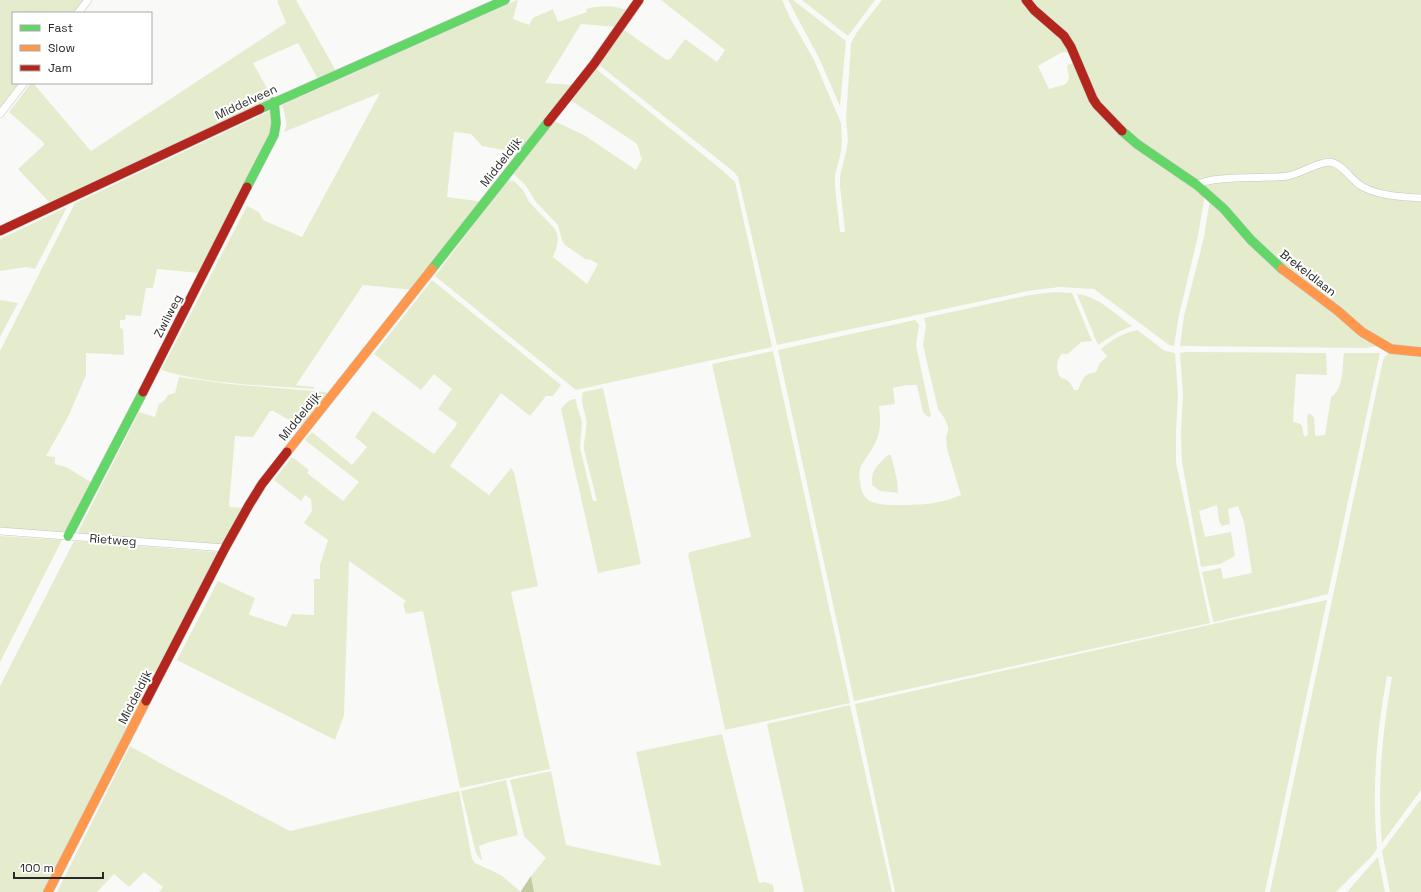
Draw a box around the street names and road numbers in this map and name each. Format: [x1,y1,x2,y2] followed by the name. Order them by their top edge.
[212,81,280,123] street label: Middelveen
[477,133,526,190] street label: Middeldijk
[1277,246,1339,300] street label: Brekeldlaan
[150,292,186,340] street label: Zwilweg
[275,388,325,444] street label: Middeldijk
[89,530,137,550] street label: Rietweg
[114,667,156,727] street label: Middeldijk

